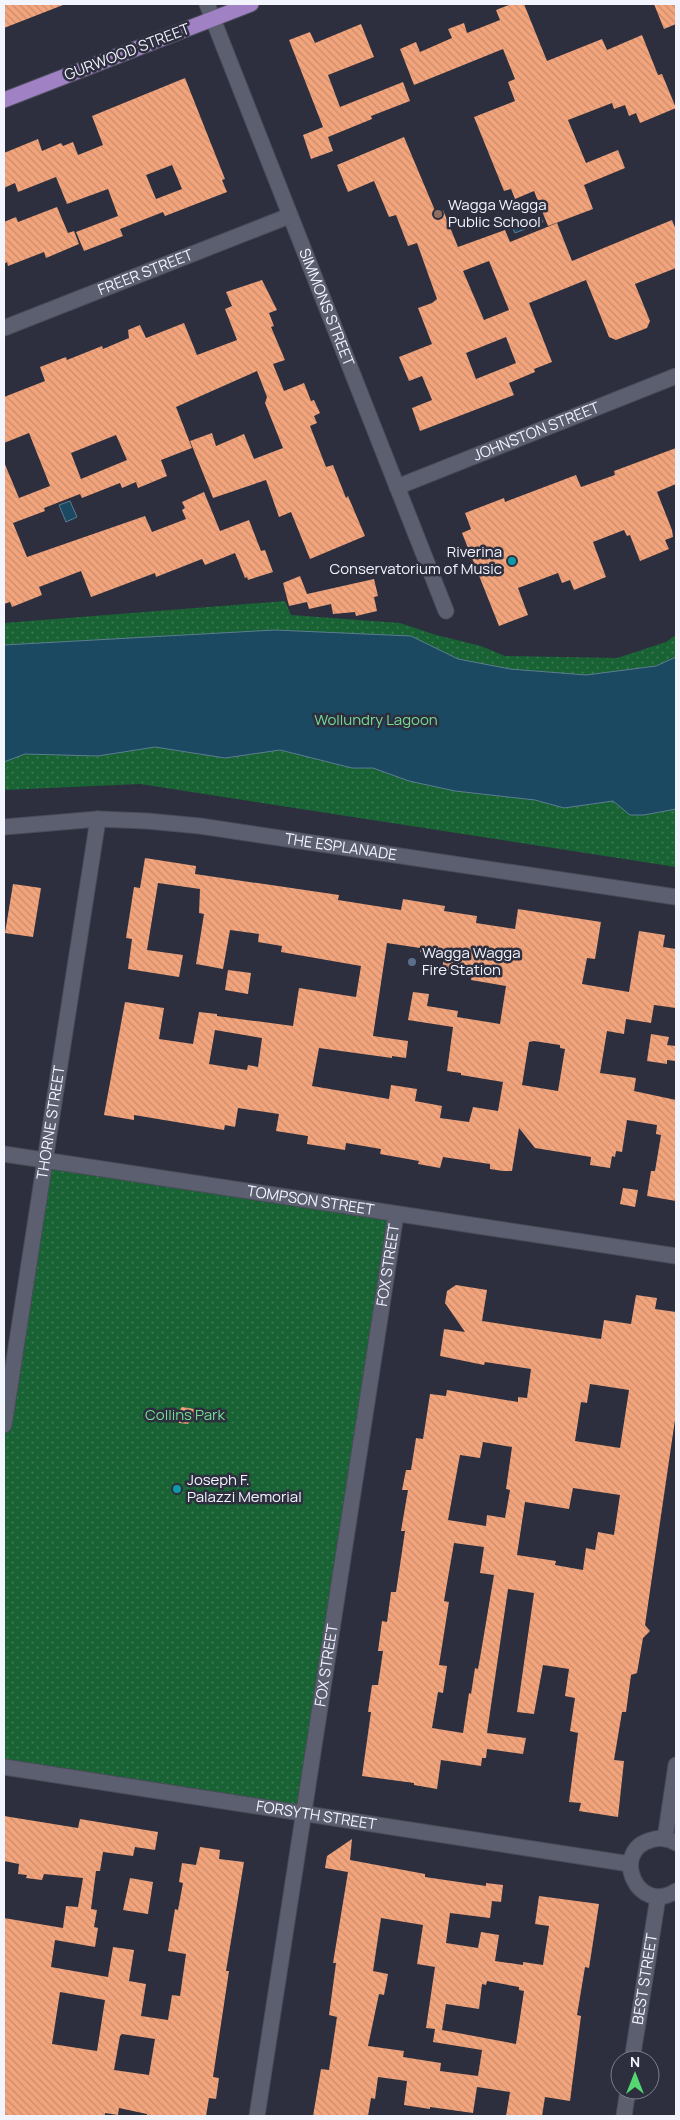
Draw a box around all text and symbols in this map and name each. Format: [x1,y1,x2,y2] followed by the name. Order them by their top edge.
[61,18,193,85] street label: GURWOOD STREET
[448,194,547,232] place label: Wagga Wagga Public School
[432,208,444,220] marker: Wagga Wagga Public School
[95,244,196,300] street label: FREER STREET
[294,245,360,369] street label: SIMMONS STREET
[470,396,603,466] street label: JOHNSTON STREET
[329,541,502,579] place label: Riverina Conservatorium of Music
[506,555,518,567] marker: Riverina Conservatorium of Music
[314,709,438,730] park label: Wollundry Lagoon
[284,828,398,865] street label: THE ESPLANADE
[422,942,521,980] place label: Wagga Wagga Fire Station
[406,956,418,968] marker: Wagga Wagga Fire Station
[31,1064,70,1181] street label: THORNE STREET
[245,1180,376,1220] street label: TOMPSON STREET
[371,1222,404,1308] street label: FOX STREET
[145,1404,225,1425] park label: Collins Park
[187,1469,302,1507] place label: Joseph F. Palazzi Memorial
[171,1483,183,1495] marker: Joseph F. Palazzi Memorial
[309,1622,343,1708] street label: FOX STREET
[255,1795,378,1835] street label: FORSYTH STREET
[627,1932,662,2026] street label: BEST STREET
[610,2050,660,2100] north arrow
[630,2052,640,2071] text: N

